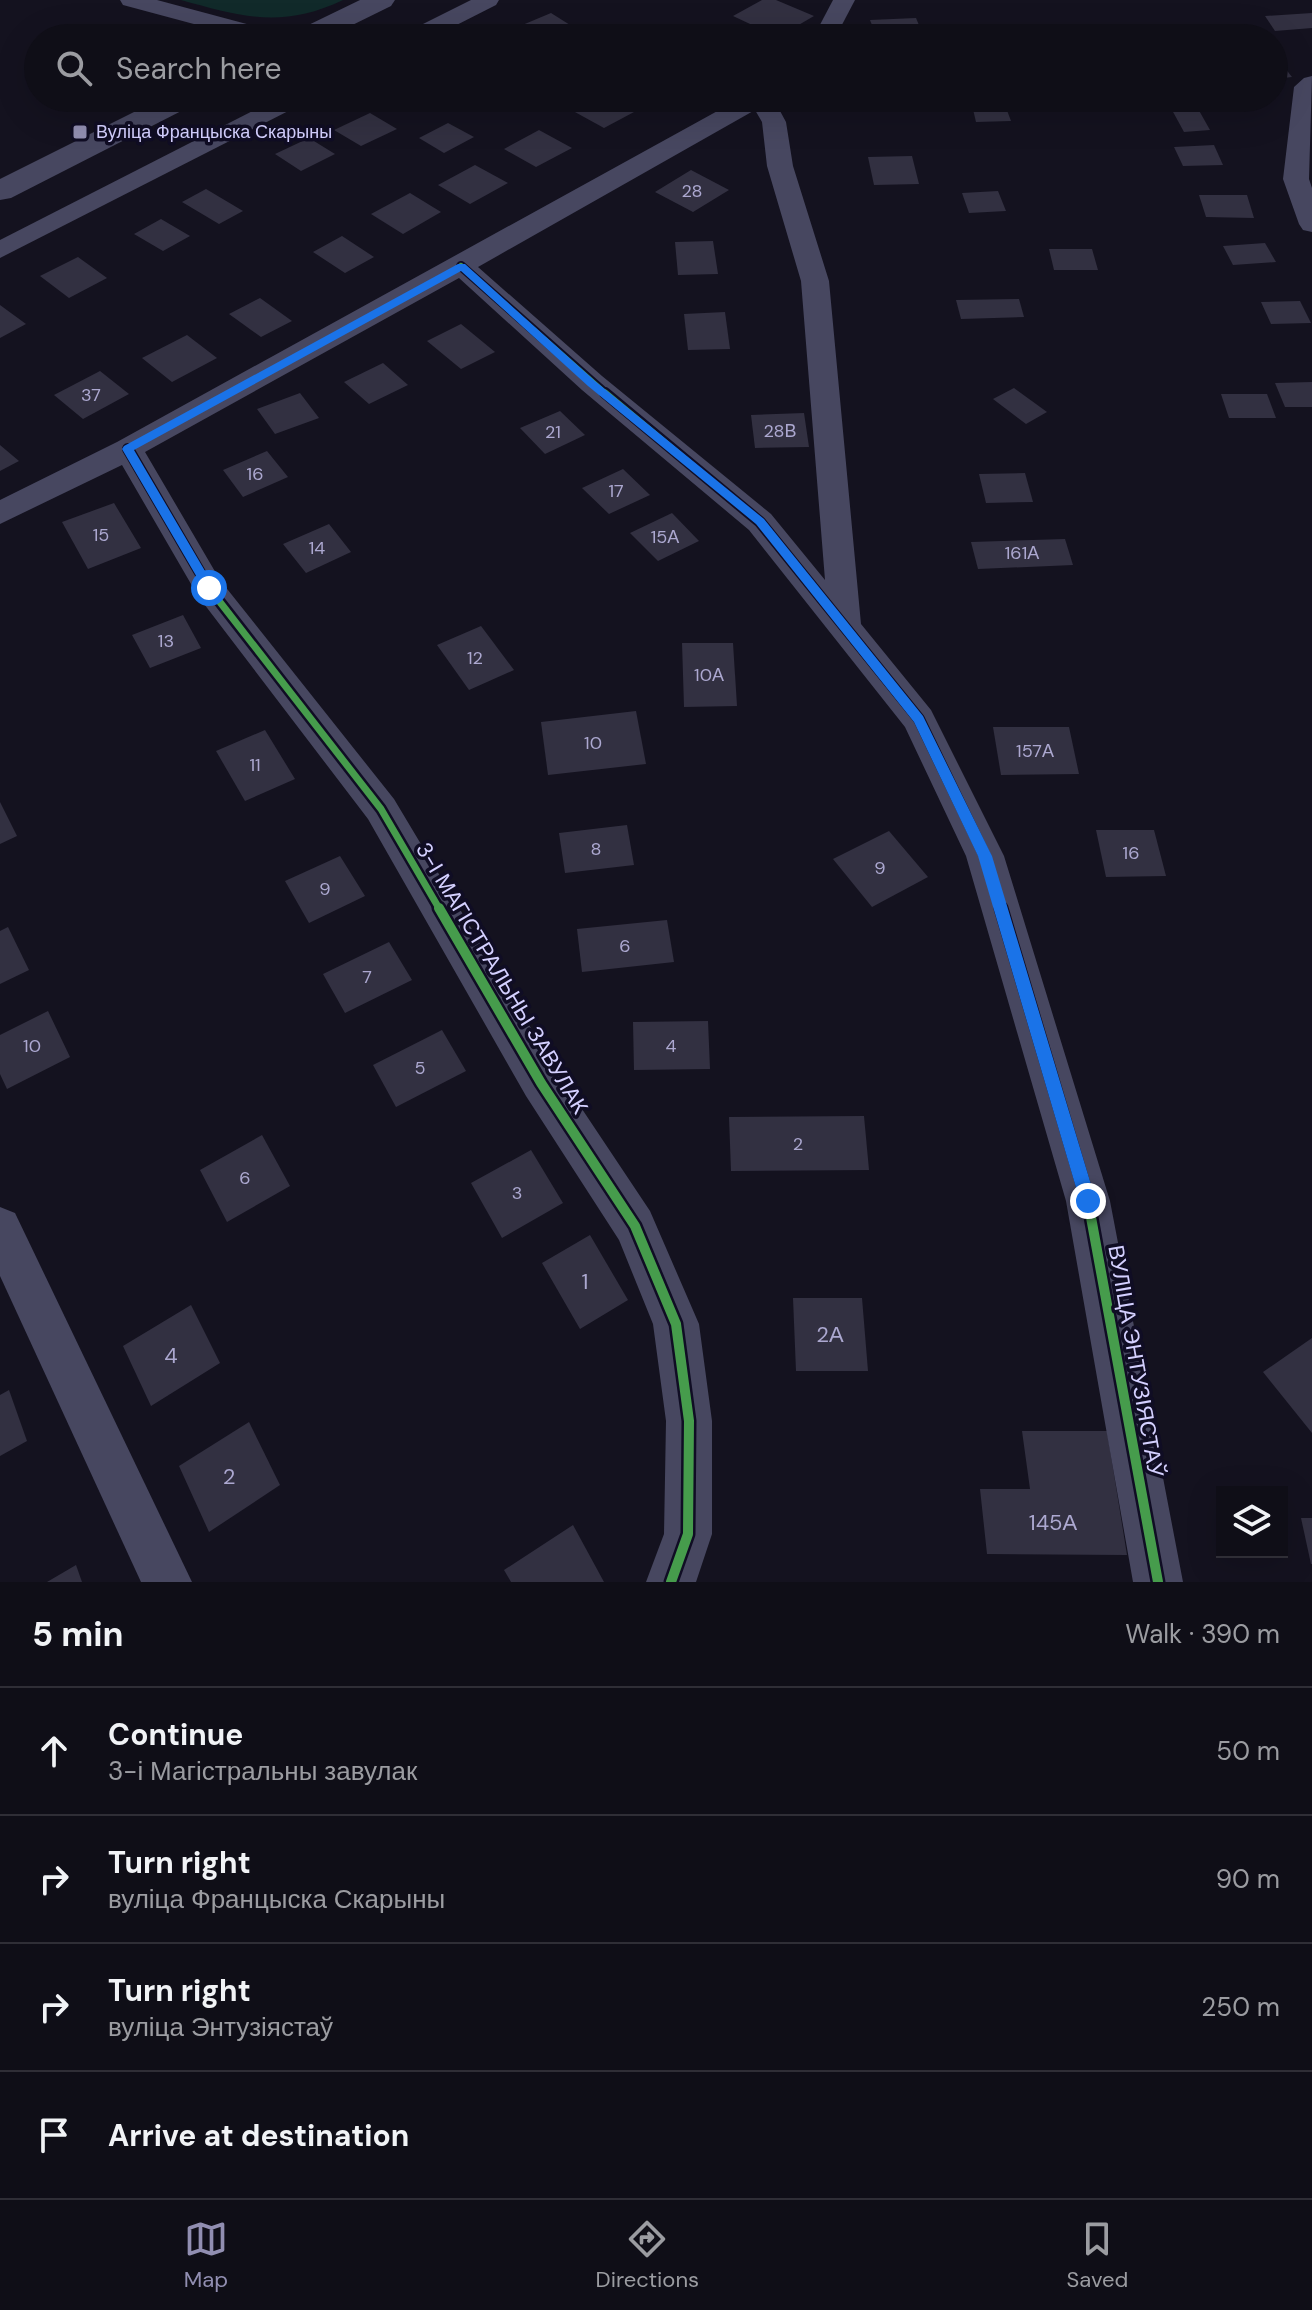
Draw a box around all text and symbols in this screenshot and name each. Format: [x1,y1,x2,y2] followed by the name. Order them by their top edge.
[24,24,1288,112] search box
[52,46,96,90] icon: search
[116,49,282,88] text: Search here
[96,120,332,144] place label: Вуліца Францыска Скарыны
[71,123,89,141] marker: Вуліца Францыска Скарыны
[681,179,703,203] house number: 28
[81,383,101,407] house number: 37
[763,419,797,443] house number: 28В
[545,420,561,444] house number: 21
[247,462,263,486] house number: 16
[608,479,624,503] house number: 17
[93,523,109,547] house number: 15
[651,525,679,549] house number: 15А
[309,536,325,560] house number: 14
[1005,541,1039,565] house number: 161А
[191,570,227,606] route start
[158,629,174,653] house number: 13
[467,646,483,670] house number: 12
[694,663,724,687] house number: 10А
[584,731,602,755] house number: 10
[1016,739,1054,763] house number: 157А
[249,753,261,777] house number: 11
[409,837,595,1119] street label: 3-І МАГІСТРАЛЬНЫ ЗАВУЛАК
[591,837,601,861] house number: 8
[1123,841,1139,865] house number: 16
[874,856,886,880] house number: 9
[319,877,331,901] house number: 9
[619,934,631,958] house number: 6
[362,965,372,989] house number: 7
[23,1034,41,1058] house number: 10
[666,1034,677,1058] house number: 4
[415,1056,425,1080] house number: 5
[793,1132,803,1156] house number: 2
[239,1166,251,1190] house number: 6
[512,1181,522,1205] house number: 3
[1070,1183,1106,1219] route end
[1101,1243,1171,1480] street label: ВУЛІЦА ЭНТУЗІЯСТАЎ
[582,1267,588,1296] house number: 1
[816,1320,844,1349] house number: 2А
[164,1341,178,1370] house number: 4
[223,1462,235,1491] house number: 2
[1216,1486,1288,1558] map controls
[1216,1486,1288,1558] button: layers
[1029,1508,1077,1537] house number: 145А
[32,1612,123,1657] text: 5 min
[1125,1617,1280,1651] text: Walk · 390 m
[108,1715,243,1754] text: Continue
[32,1729,76,1773] icon: ahead
[1216,1734,1280,1768] text: 50 m
[108,1754,417,1788] text: 3-і Магістральны завулак
[108,1843,251,1882] text: Turn right
[32,1857,76,1901] icon: right
[1216,1862,1280,1896] text: 90 m
[108,1882,445,1916] text: вуліца Францыска Скарыны
[108,1971,251,2010] text: Turn right
[32,1985,76,2029] icon: right
[1201,1990,1280,2024] text: 250 m
[108,2010,333,2044] text: вуліца Энтузіястаў
[32,2113,76,2157] icon: arrive
[108,2116,409,2155] text: Arrive at destination
[184,2217,228,2294] tab: Map
[596,2217,699,2294] tab: Directions
[1067,2217,1128,2294] tab: Saved

